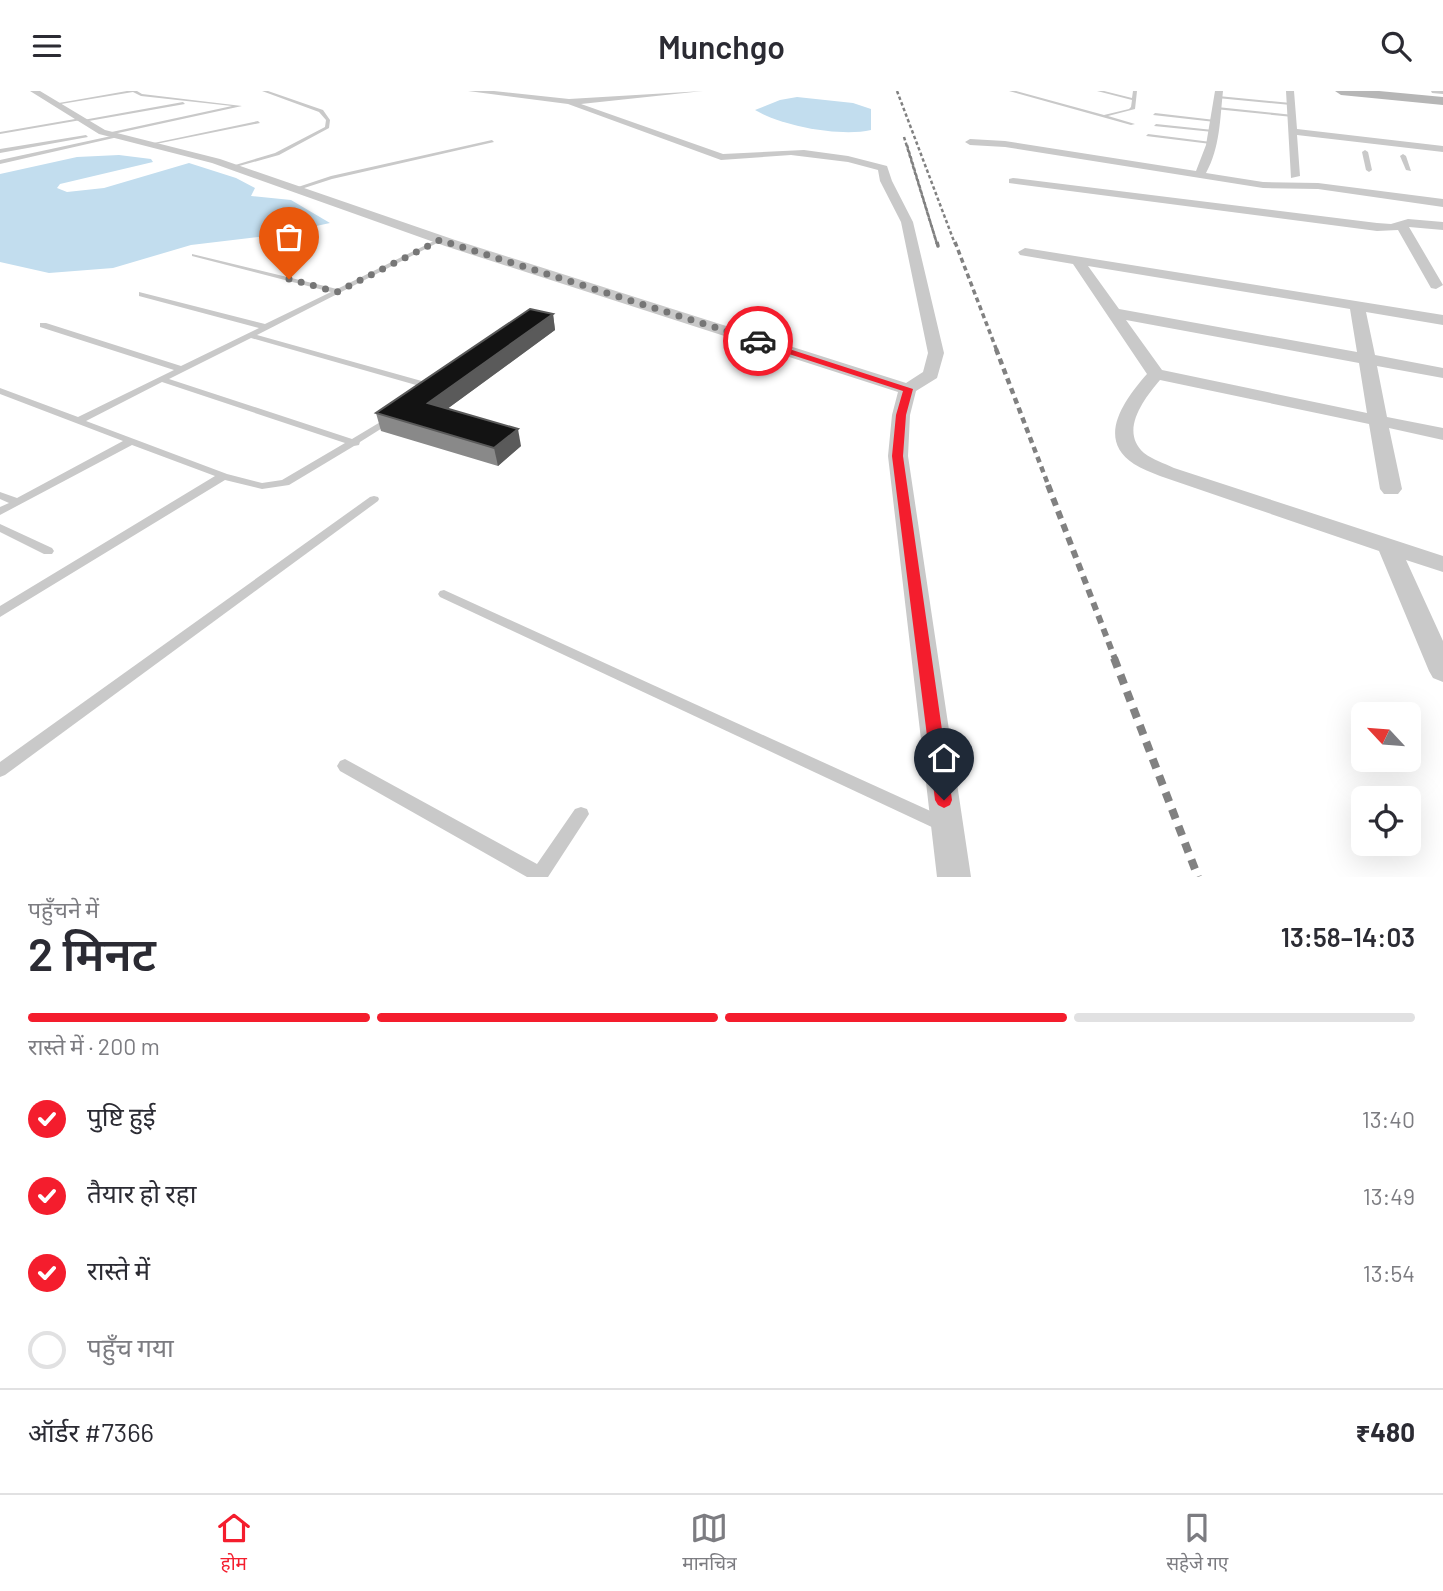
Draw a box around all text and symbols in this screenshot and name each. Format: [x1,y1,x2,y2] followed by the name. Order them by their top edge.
[28,27,66,65] icon: menu
[658,27,785,65] text: Munchgo
[1377,27,1415,65] icon: search
[259,207,319,279] pin
[270,218,308,256] icon: bag
[723,306,793,376] courier
[739,322,777,360] icon: car
[1351,702,1421,772] north arrow
[1351,702,1421,856] map controls
[914,728,974,800] pin
[925,739,963,777] icon: home
[1351,786,1421,856] button: locate
[28,895,99,923] text: पहुँचने में
[1281,921,1415,952] text: 13:58–14:03
[28,925,156,980] text: 2 मिनट
[28,1032,160,1060] text: रास्ते में · 200 m
[28,1100,66,1138] icon: check
[87,1100,155,1131] text: पुष्टि हुई
[1362,1105,1415,1133] text: 13:40
[28,1177,66,1215] icon: check
[87,1177,196,1208] text: तैयार हो रहा
[1363,1182,1415,1210] text: 13:49
[28,1254,66,1292] icon: check
[87,1254,150,1285] text: रास्ते में
[1363,1259,1415,1287] text: 13:54
[87,1331,174,1362] text: पहुँच गया
[28,1416,154,1447] text: ऑर्डर #7366
[1356,1416,1415,1447] text: ₹480
[215,1509,253,1578] tab: होम
[682,1509,737,1578] tab: मानचित्र
[1166,1509,1228,1578] tab: सहेजे गए

